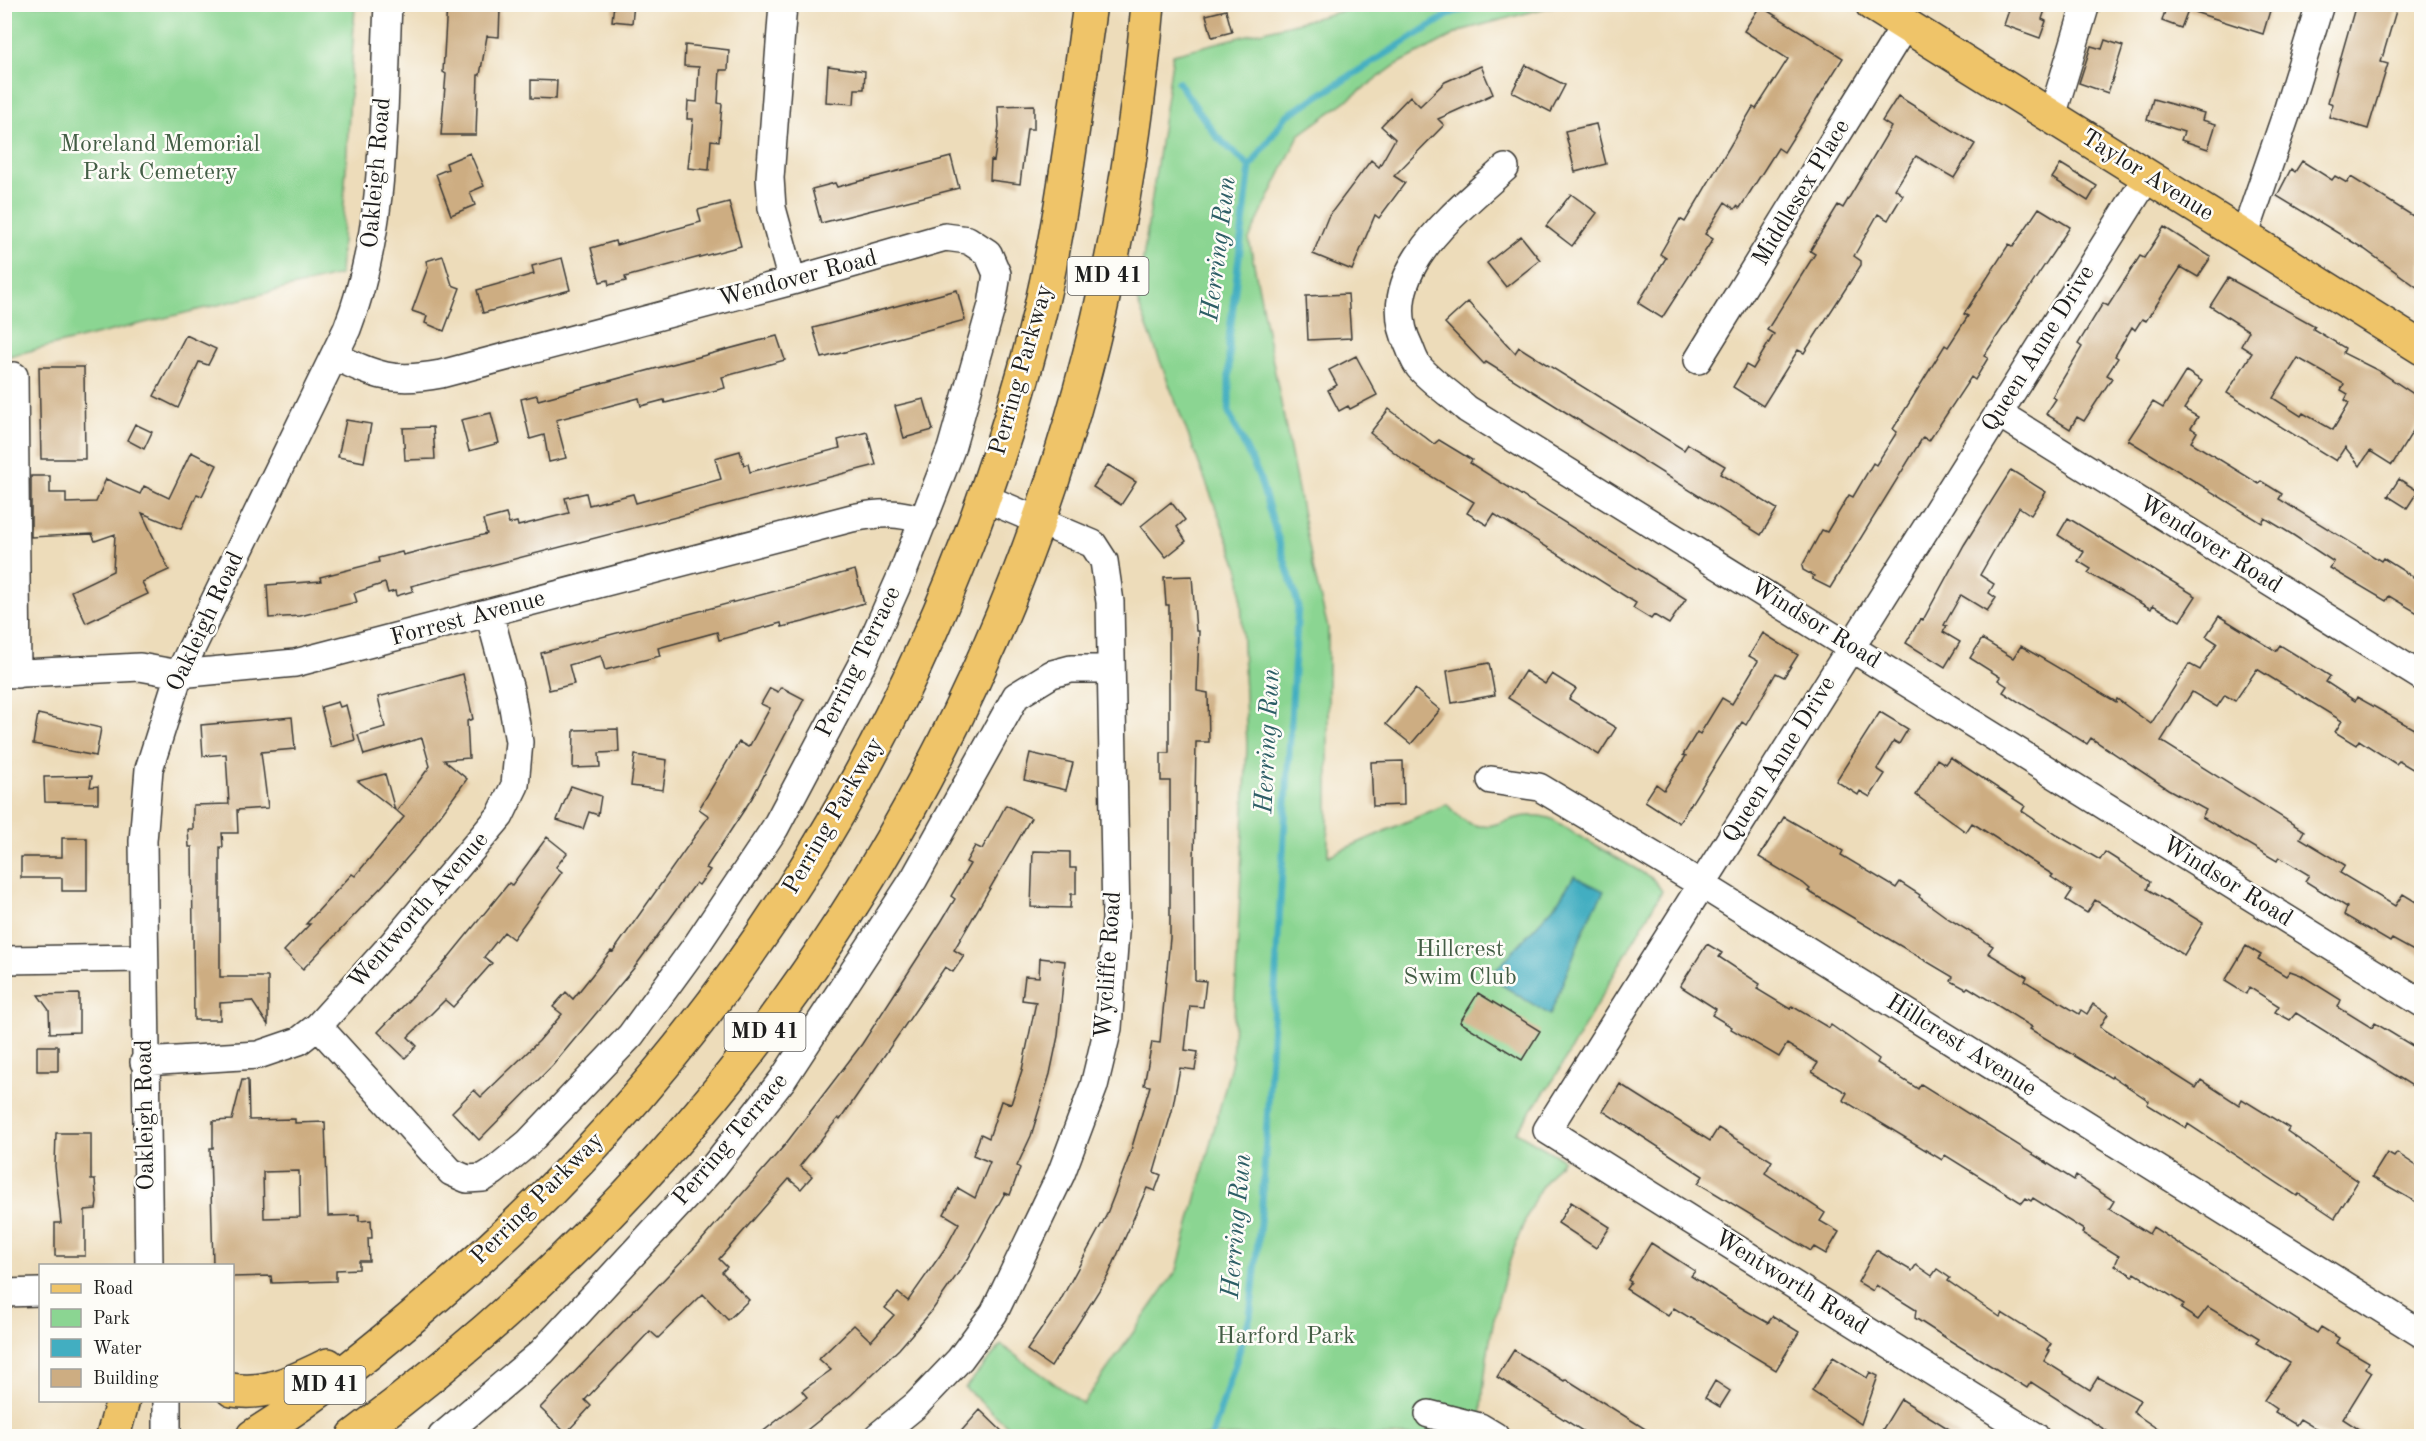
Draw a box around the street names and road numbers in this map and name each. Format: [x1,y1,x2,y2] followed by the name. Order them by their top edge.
[358,97,396,249] street label: Oakleigh Road
[1749,116,1855,270] street label: Middlesex Place
[2077,126,2217,226] street label: Taylor Avenue
[716,246,880,312] street label: Wendover Road
[1068,257,1148,295] road number: MD 41
[1978,262,2100,436] street label: Queen Anne Drive
[986,282,1058,458] street label: Perring Parkway
[2134,492,2286,598] street label: Wendover Road
[163,548,249,696] street label: Oakleigh Road
[1746,574,1884,674] street label: Windsor Road
[812,583,906,741] street label: Perring Terrace
[388,587,548,651] street label: Forrest Avenue
[1719,673,1841,847] street label: Queen Anne Drive
[780,733,889,898] street label: Perring Parkway
[345,828,493,994] street label: Wentworth Avenue
[2158,832,2296,932] street label: Windsor Road
[1092,890,1126,1040] street label: Wycliffe Road
[1882,990,2040,1102] street label: Hillcrest Avenue
[724,1013,806,1051] road number: MD 41
[133,1039,159,1191] street label: Oakleigh Road
[669,1069,793,1211] street label: Perring Terrace
[467,1128,609,1270] street label: Perring Parkway
[1710,1226,1872,1340] street label: Wentworth Road
[284,1366,366,1404] road number: MD 41

